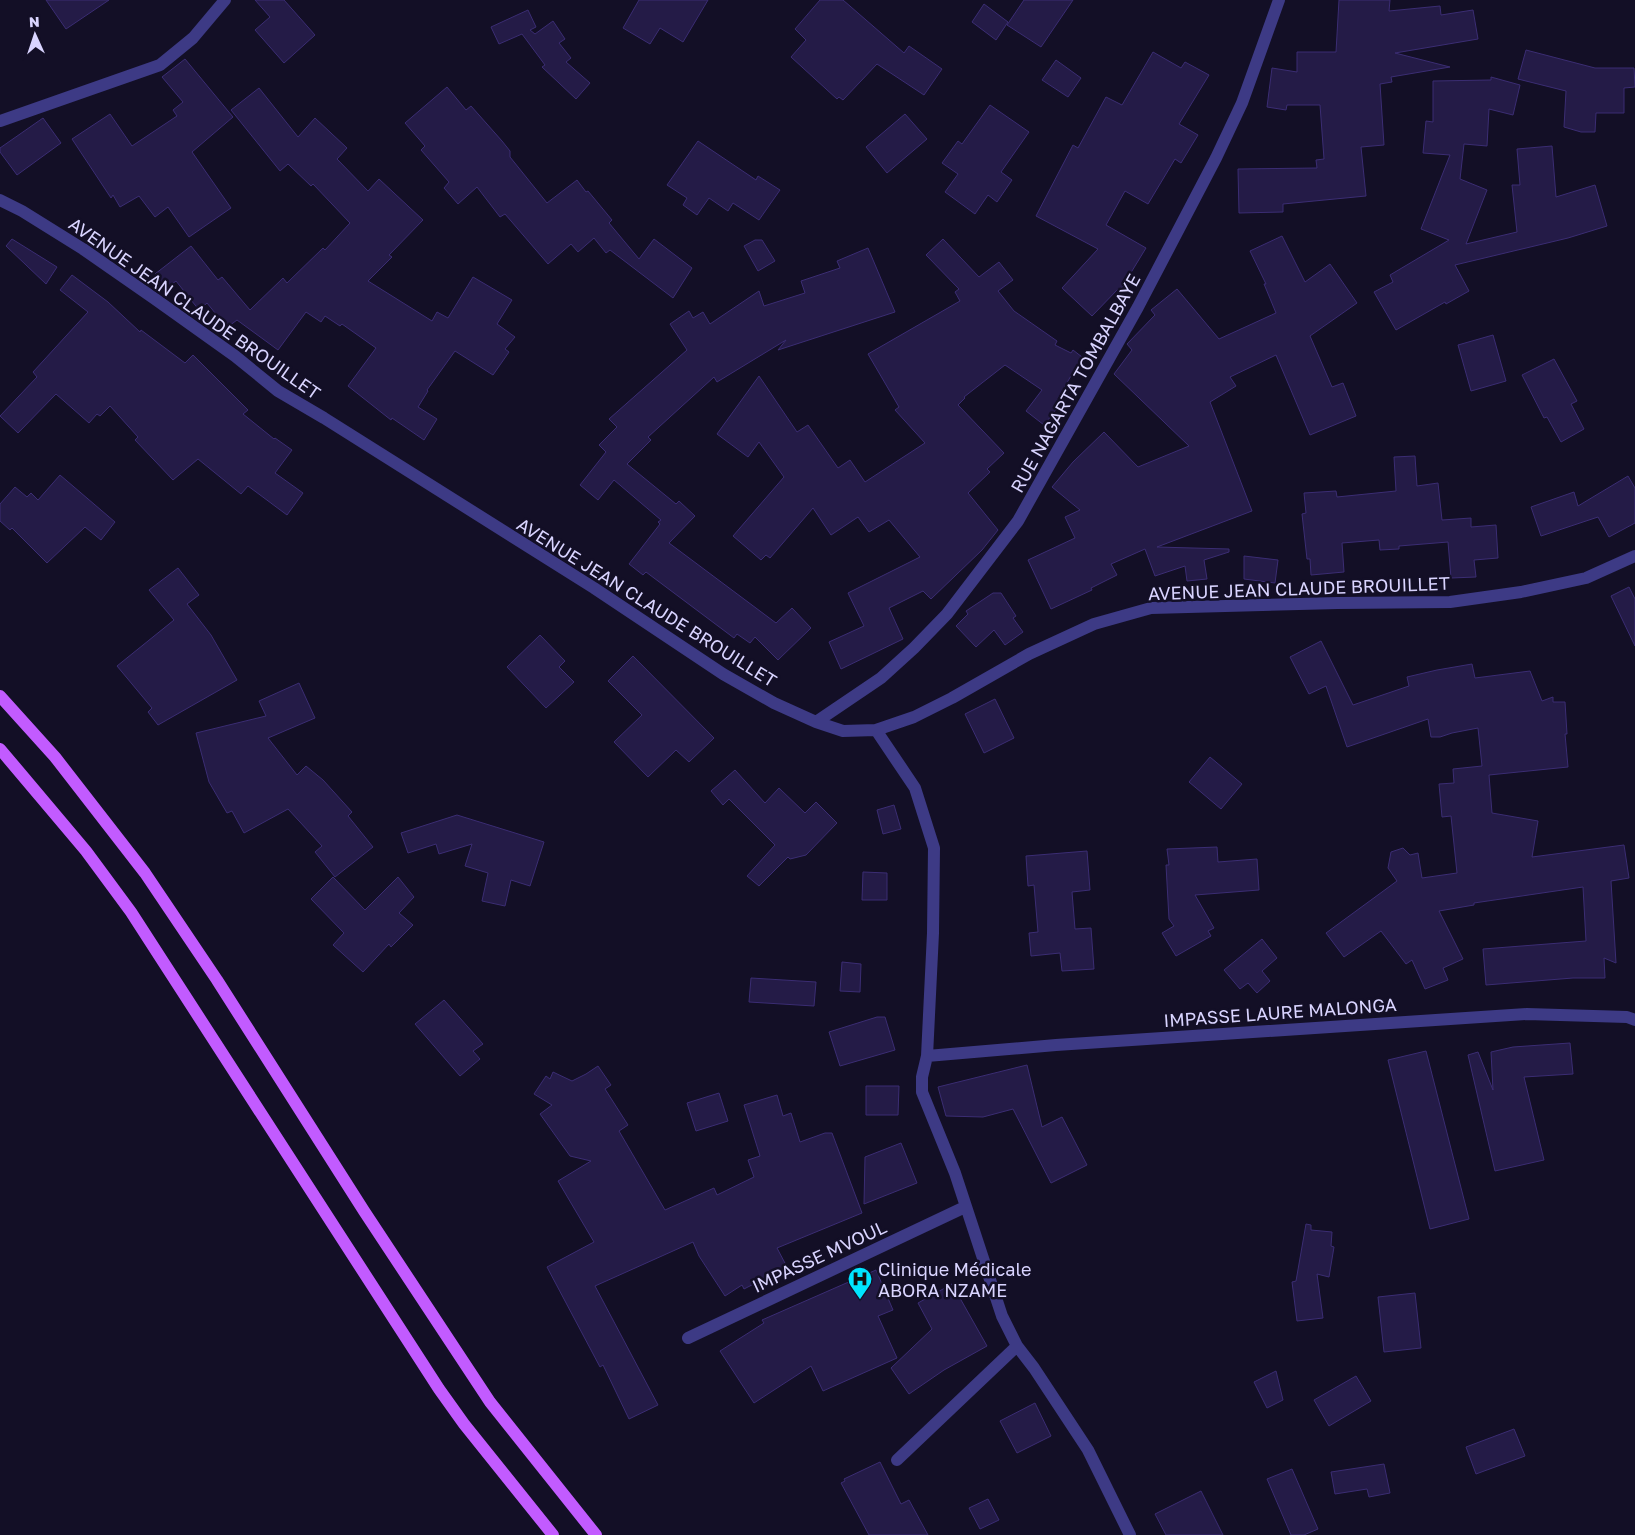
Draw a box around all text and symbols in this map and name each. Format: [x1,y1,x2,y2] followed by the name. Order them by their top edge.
[10,10,60,60] north arrow
[29,13,40,30] text: N
[65,212,325,404] street label: AVENUE JEAN CLAUDE BROUILLET
[1006,270,1144,496] street label: RUE NAGARTA TOMBALBAYE
[513,513,781,691] street label: AVENUE JEAN CLAUDE BROUILLET
[1148,572,1450,604] street label: AVENUE JEAN CLAUDE BROUILLET
[1163,993,1397,1031] street label: IMPASSE LAURE MALONGA
[748,1215,890,1297] street label: IMPASSE MVOUL
[878,1258,1031,1301] place label: Clinique Médicale ABORA NZAME
[847,1266,873,1300] hospital icon: Clinique Médicale ABORA NZAME

